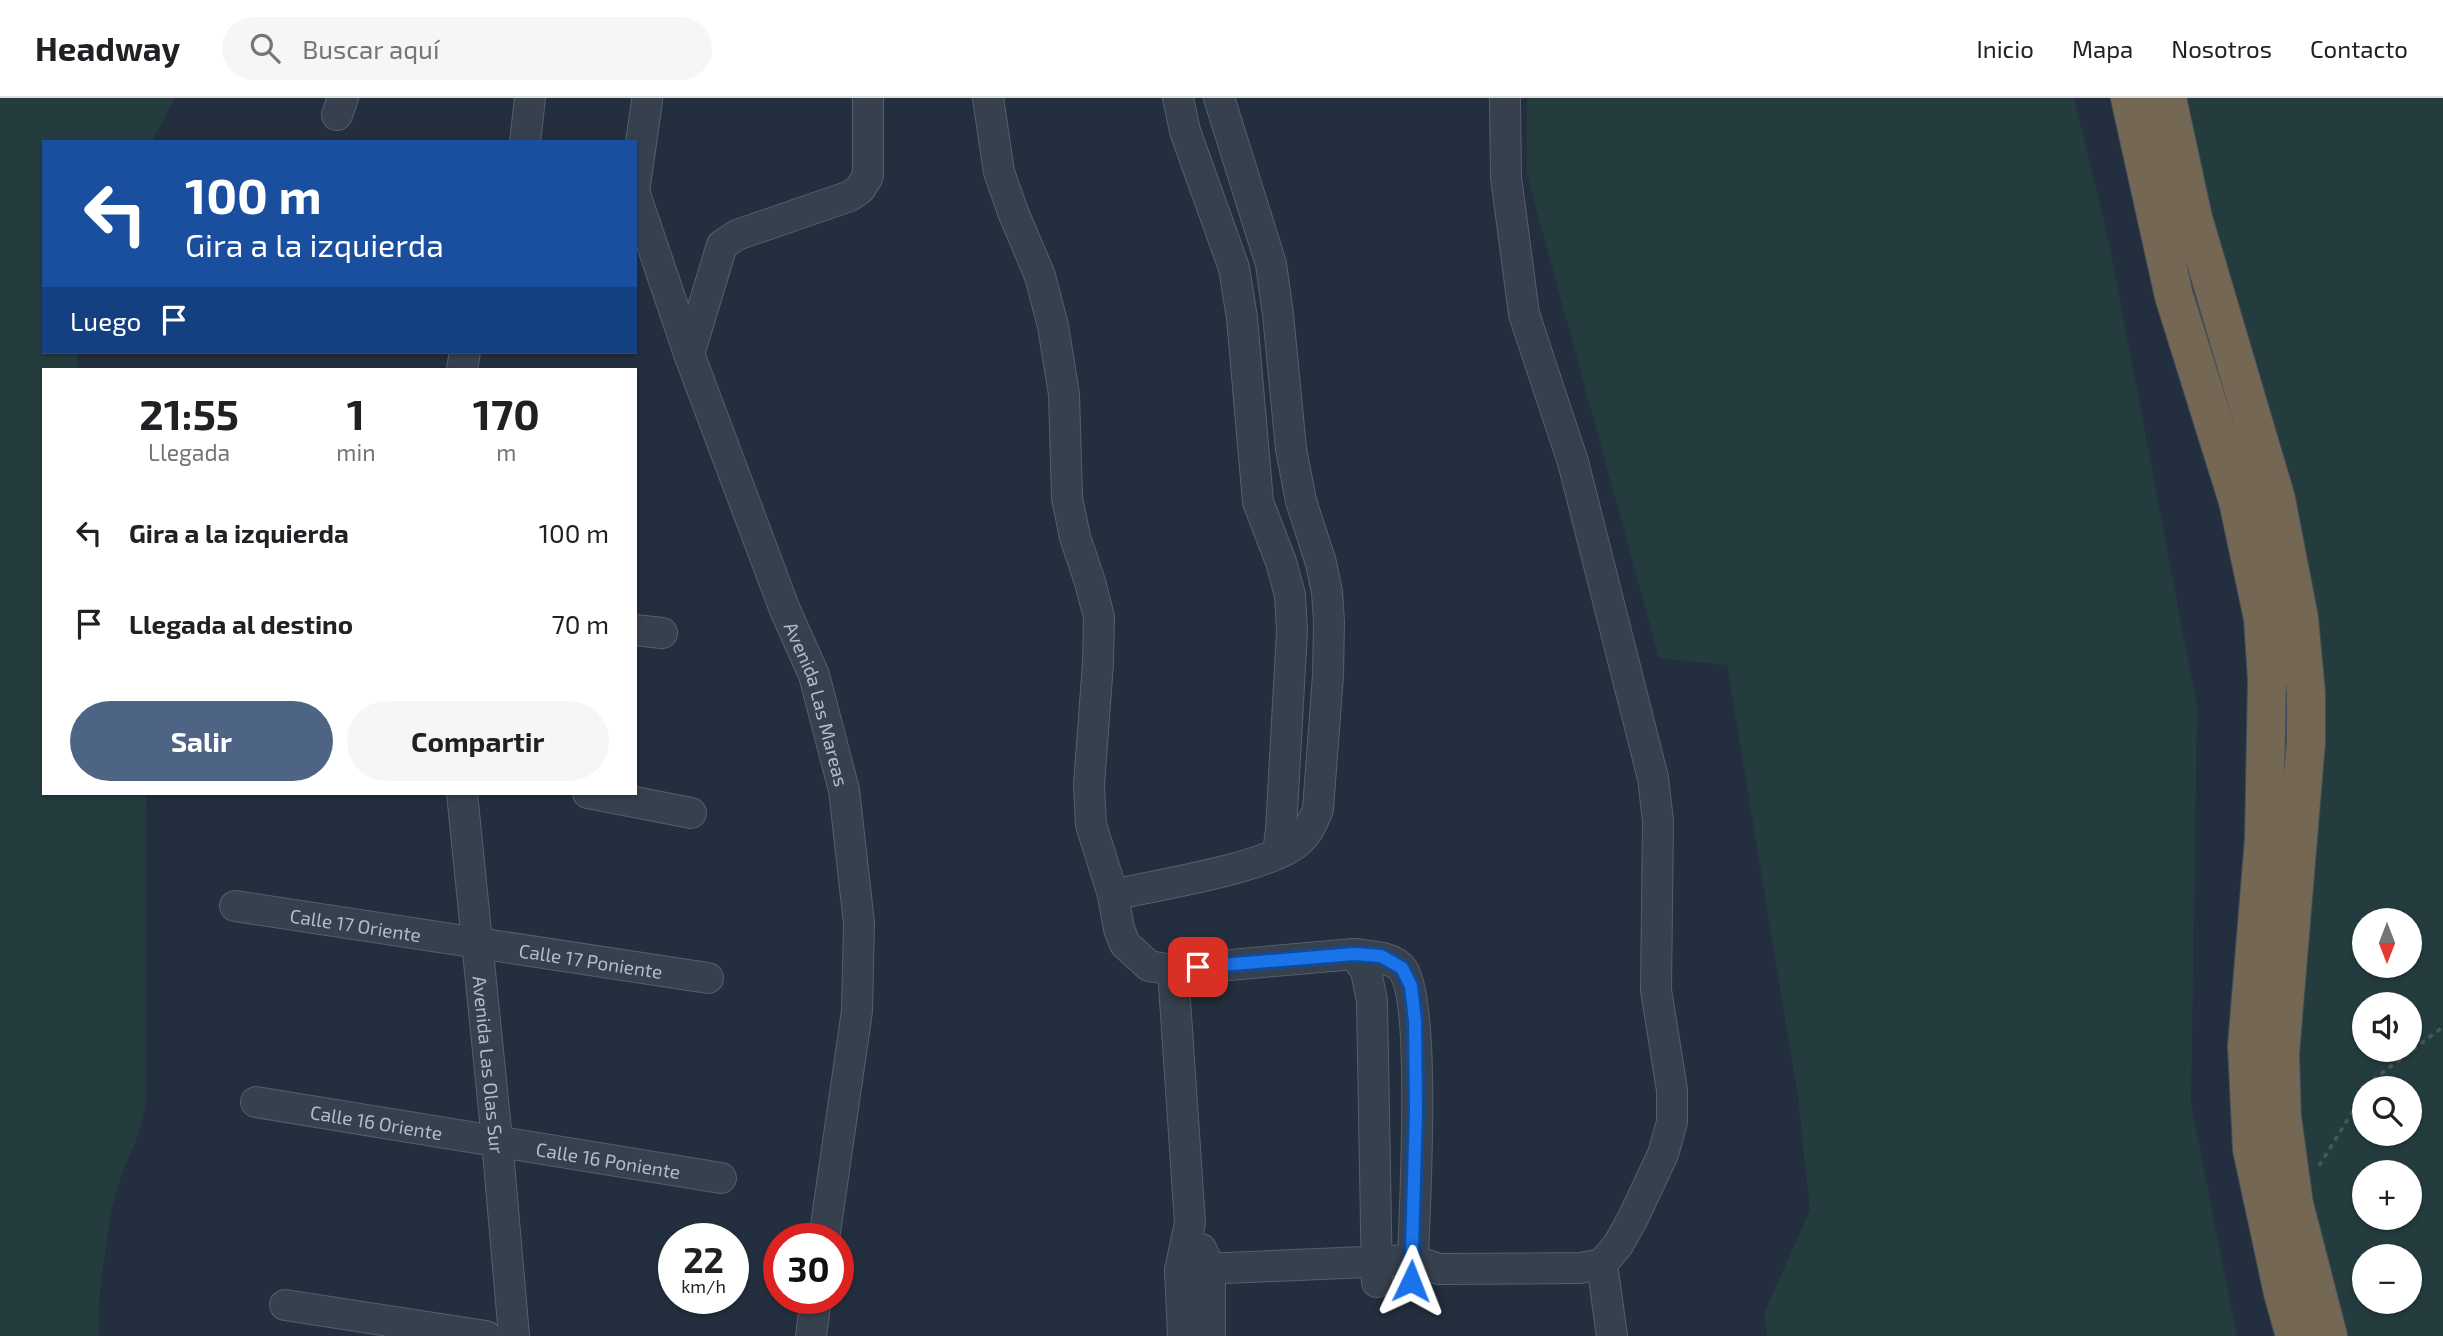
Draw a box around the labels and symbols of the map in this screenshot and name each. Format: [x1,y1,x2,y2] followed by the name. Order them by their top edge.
[780,618,854,789] street label: Avenida Las Mareas
[288,903,423,946] street label: Calle 17 Oriente
[2352,908,2422,978] north arrow
[1168,937,1228,997] pin
[518,938,664,982] street label: Calle 17 Poniente
[469,974,510,1155] street label: Avenida Las Olas Sur
[309,1100,444,1144] street label: Calle 16 Oriente
[534,1136,682,1183] street label: Calle 16 Poniente
[763,1223,854,1314] speed limit sign: 30
[1374,1244,1448,1318] position arrow

